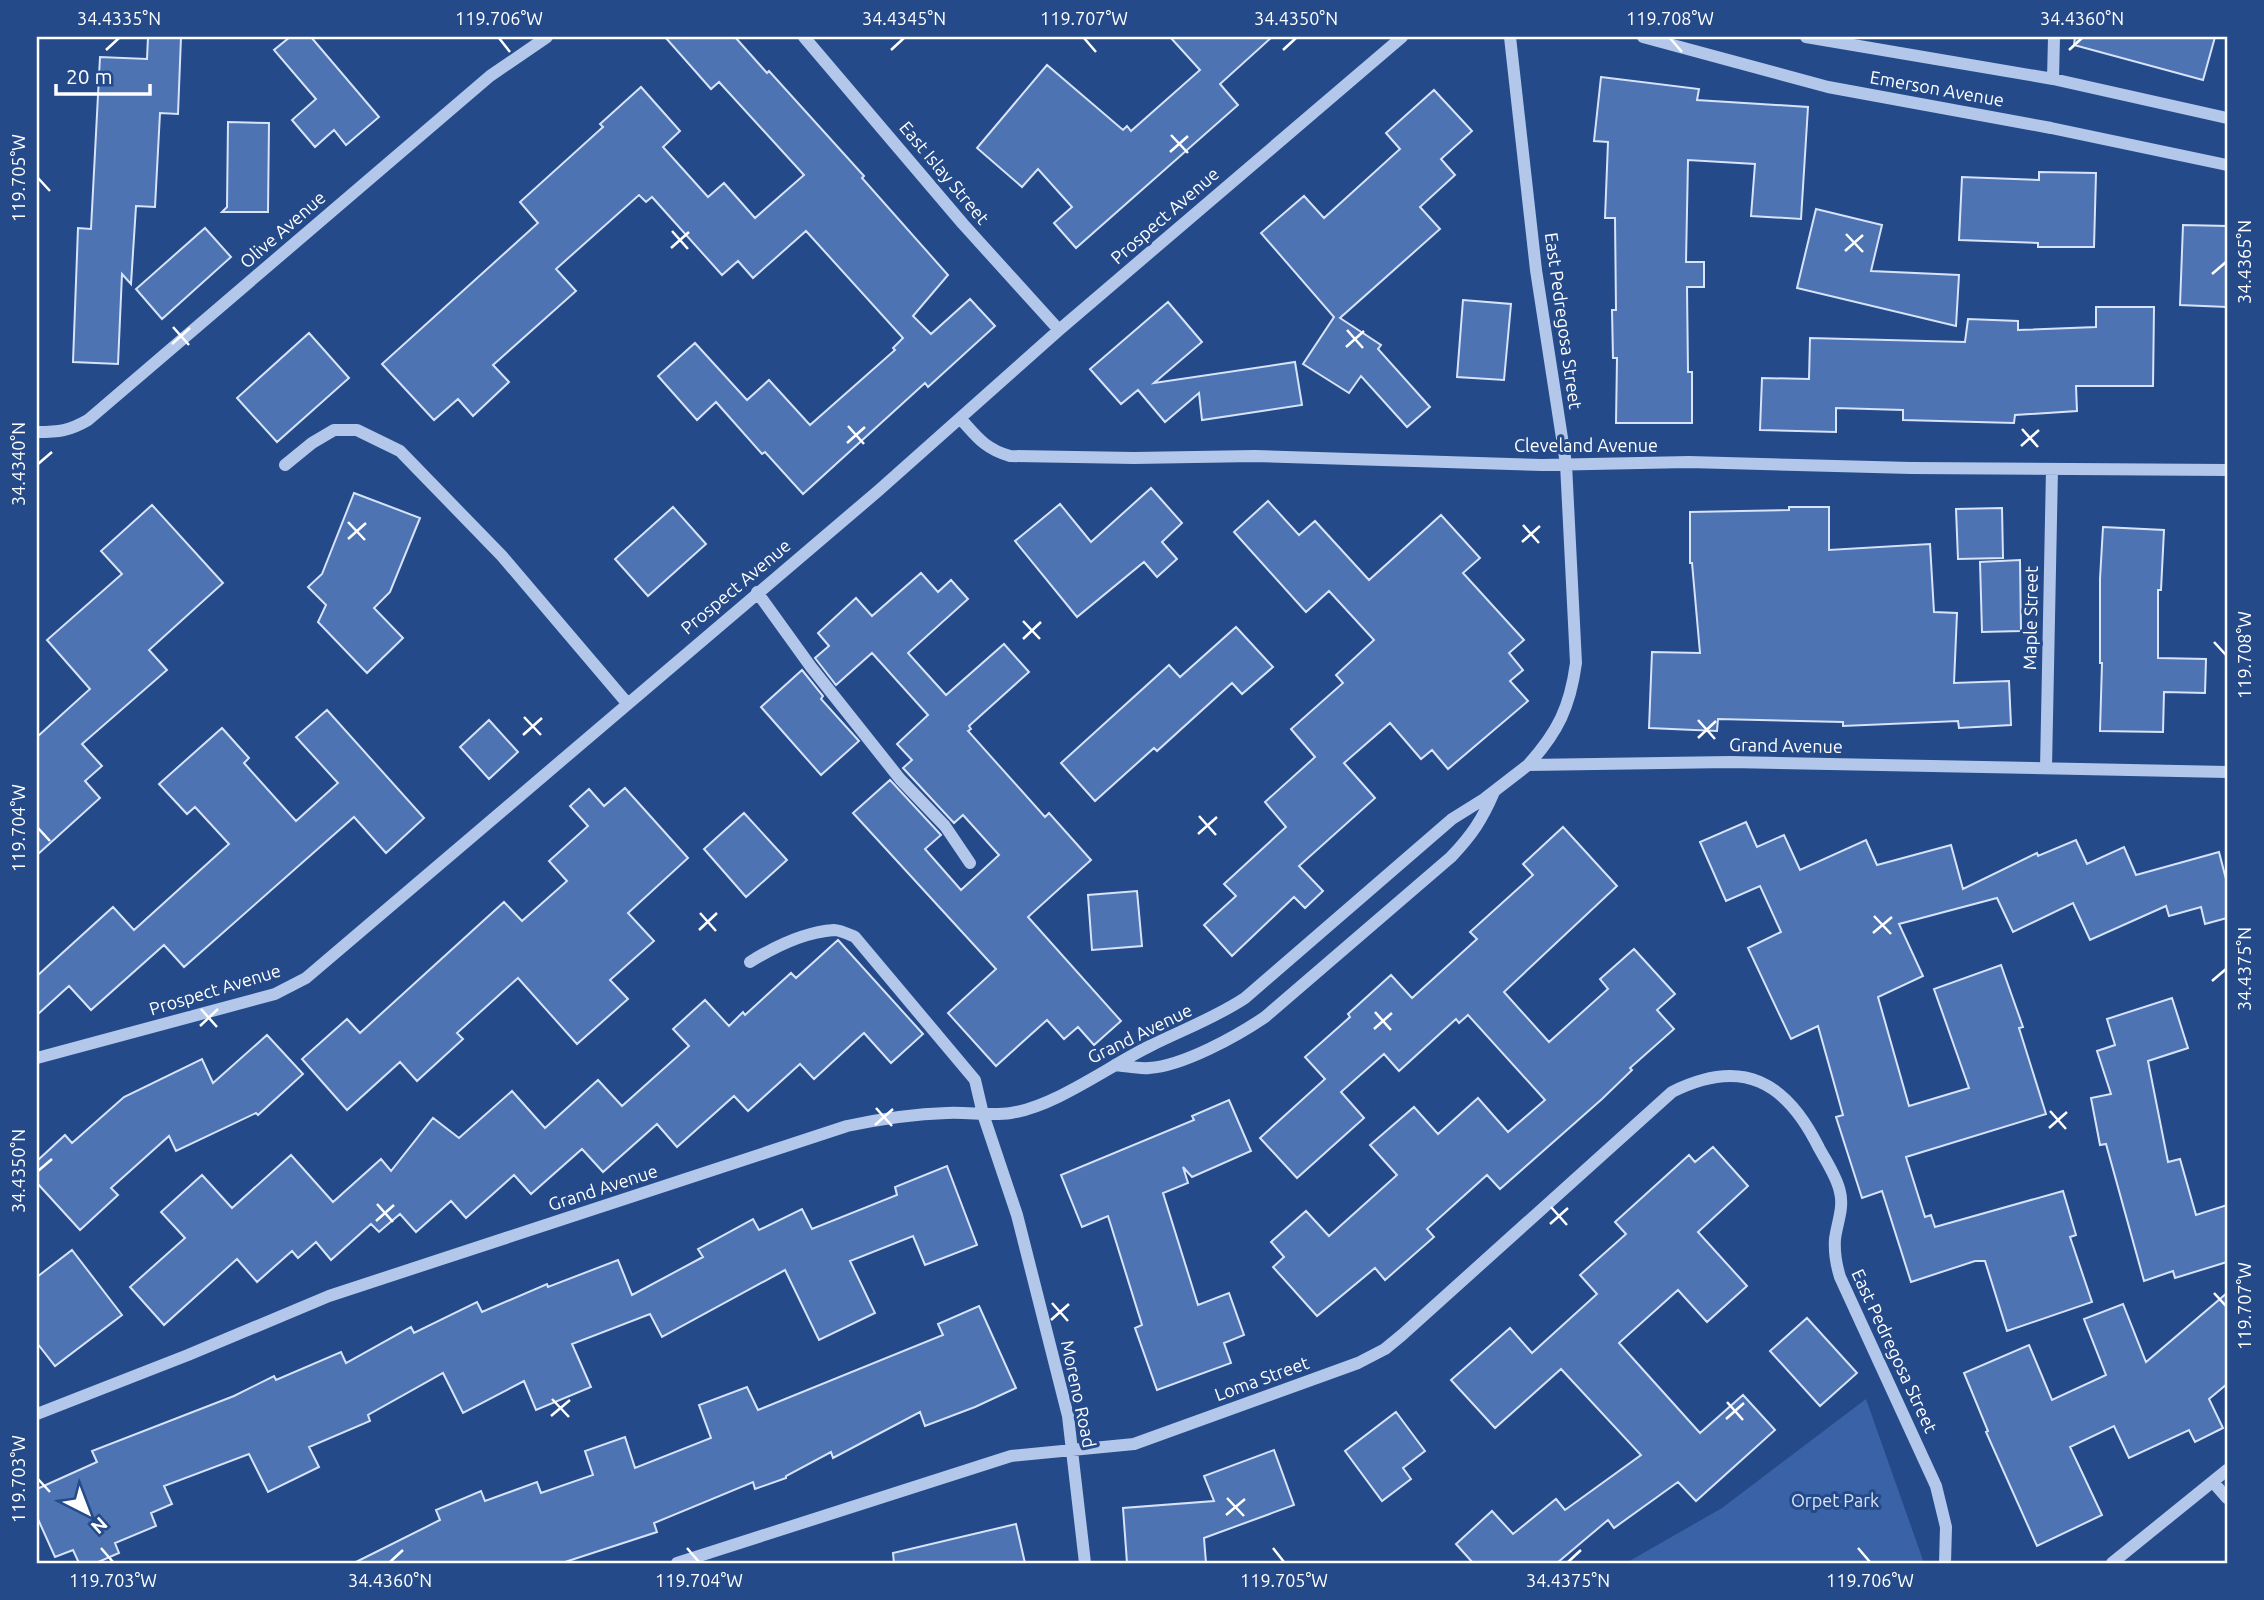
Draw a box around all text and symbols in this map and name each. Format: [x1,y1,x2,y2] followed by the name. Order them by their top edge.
[77,8,161,28] text: 34.4335°N
[455,8,543,28] text: 119.706°W
[862,8,946,28] text: 34.4345°N
[1040,8,1128,28] text: 119.707°W
[1254,8,1338,28] text: 34.4350°N
[1626,8,1714,28] text: 119.708°W
[2040,8,2124,28] text: 34.4360°N
[56,52,150,96] scale bar
[66,64,113,88] text: 20 m
[1869,66,2006,110] street label: Emerson Avenue
[896,117,994,228] street label: East Islay Street
[8,134,28,222] text: 119.705°W
[1106,163,1222,268] street label: Prospect Avenue
[236,187,329,272] street label: Olive Avenue
[2234,220,2254,304] text: 34.4365°N
[1542,231,1586,411] street label: East Pedregosa Street
[8,422,28,506] text: 34.4340°N
[1514,435,1658,455] street label: Cleveland Avenue
[677,535,794,638] street label: Prospect Avenue
[2019,566,2041,670] street label: Maple Street
[2234,611,2254,699] text: 119.708°W
[1729,734,1843,756] street label: Grand Avenue
[8,784,28,872] text: 119.704°W
[2234,927,2254,1011] text: 34.4375°N
[146,960,283,1019] street label: Prospect Avenue
[1084,999,1195,1067] street label: Grand Avenue
[8,1129,28,1213] text: 34.4350°N
[546,1160,660,1214] street label: Grand Avenue
[2234,1262,2254,1350] text: 119.707°W
[1848,1266,1942,1436] street label: East Pedregosa Street
[1058,1338,1100,1449] street label: Moreno Road
[1212,1352,1312,1404] street label: Loma Street
[8,1435,28,1523] text: 119.703°W
[52,1478,122,1548] north arrow
[1791,1490,1879,1510] park label: Orpet Park
[87,1513,112,1539] text: N
[69,1570,157,1590] text: 119.703°W
[348,1570,432,1590] text: 34.4360°N
[655,1570,743,1590] text: 119.704°W
[1240,1570,1328,1590] text: 119.705°W
[1526,1570,1610,1590] text: 34.4375°N
[1826,1570,1914,1590] text: 119.706°W

